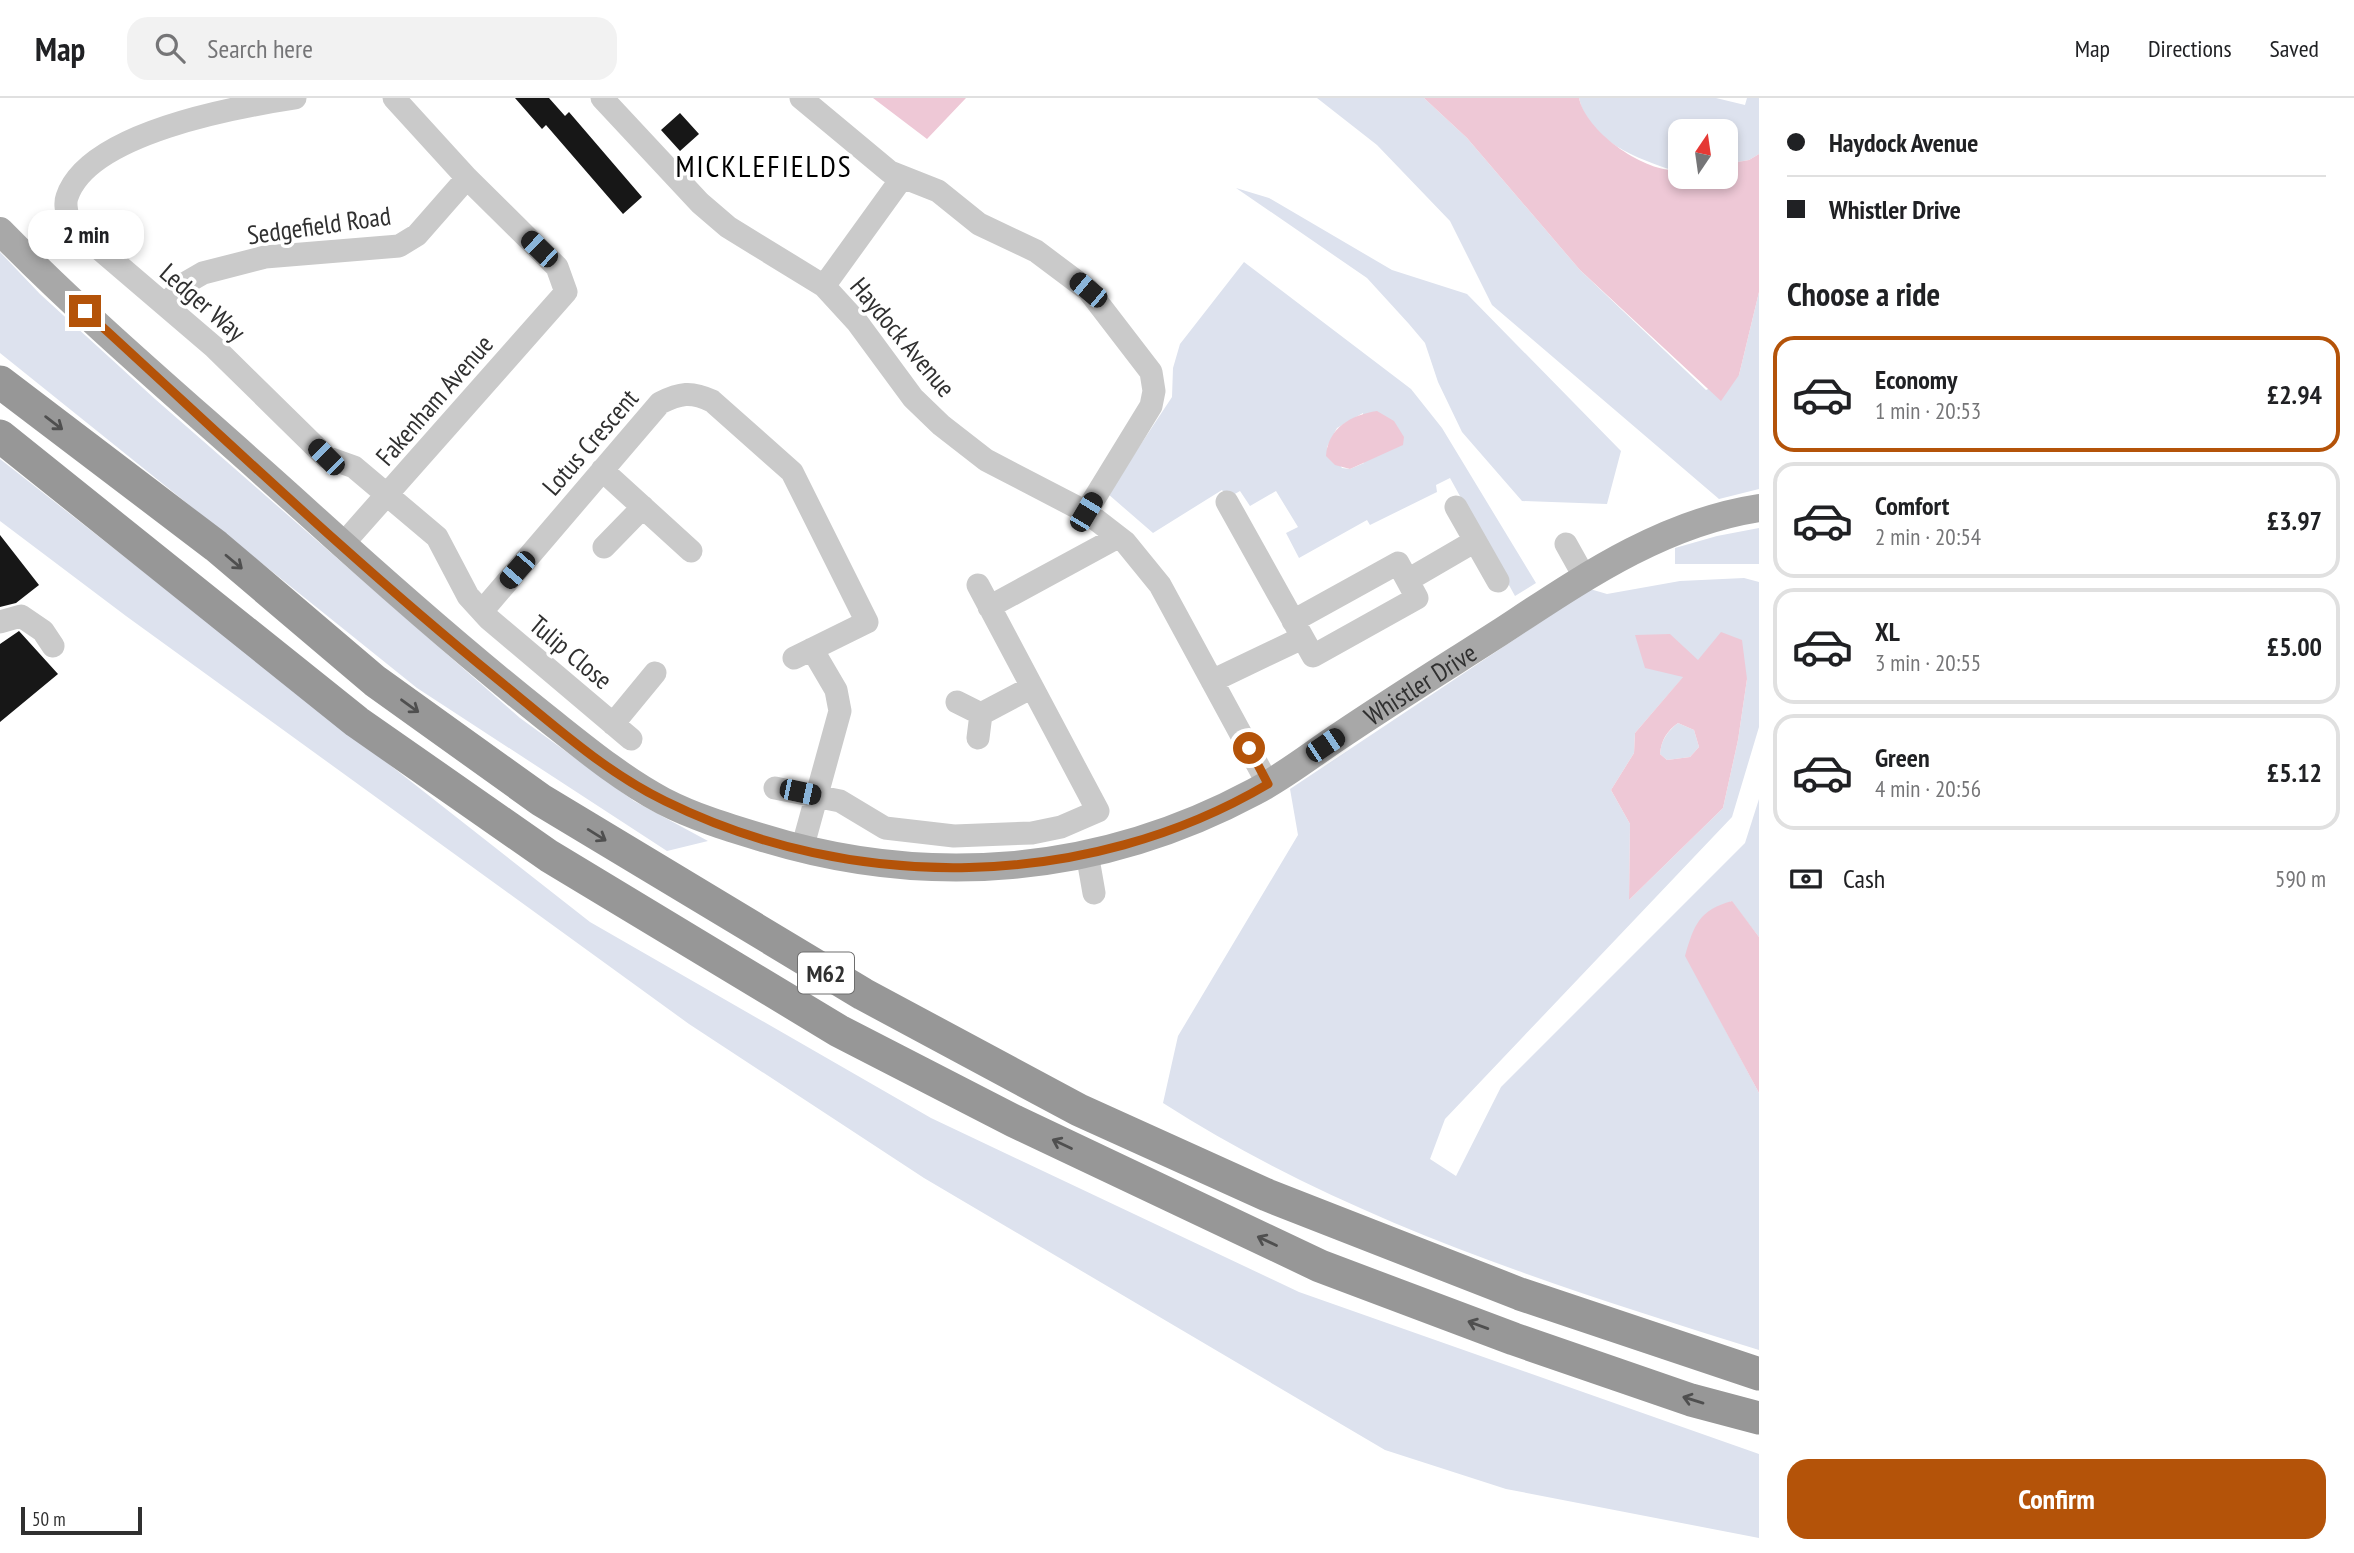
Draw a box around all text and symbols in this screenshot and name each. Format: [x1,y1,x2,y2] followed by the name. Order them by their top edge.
[127,17,617,80] search box
[35,27,85,70] text: Map
[151,29,189,67] icon: search
[207,32,313,65] text: Search here
[2075,33,2110,64] text: Map
[2148,33,2232,64] text: Directions
[2270,33,2319,64] text: Saved
[1668,119,1738,189] north arrow
[1668,119,1738,189] map controls
[1829,126,1978,159] text: Haydock Avenue
[675,146,853,185] district label: MICKLEFIELDS
[1829,193,1961,226] text: Whistler Drive
[245,199,393,251] street label: Sedgefield Road
[27,209,143,258] callout: 2 min
[63,220,109,249] text: 2 min
[517,227,562,271] car
[153,256,253,348] street label: Ledger Way
[1066,268,1111,312] car
[843,271,963,403] street label: Haydock Avenue
[1787,273,1940,315] text: Choose a ride
[69,295,101,327] route end
[368,328,500,472] street label: Fakenham Avenue
[1791,363,1854,426] icon: car
[1875,363,1957,396] text: Economy
[2267,378,2322,411] text: £2.94
[535,382,645,502] street label: Lotus Crescent
[1875,396,1981,425] text: 1 min · 20:53
[45,415,64,430] one-way arrow
[304,435,349,479] car
[1067,489,1106,535] car
[1791,489,1854,552] icon: car
[1875,489,1949,522] text: Comfort
[2267,504,2322,537] text: £3.97
[1875,522,1981,551] text: 2 min · 20:54
[496,547,539,593] car
[225,554,243,570] one-way arrow
[523,608,619,696] street label: Tulip Close
[1791,615,1854,678] icon: car
[1875,615,1900,648] text: XL
[2267,630,2322,663] text: £5.00
[1357,635,1482,732] street label: Whistler Drive
[1875,648,1981,677] text: 3 min · 20:55
[400,699,419,713] one-way arrow
[1302,725,1349,765] car
[1233,732,1265,764] route start
[1791,741,1854,804] icon: car
[1875,741,1930,774] text: Green
[2267,756,2322,789] text: £5.12
[1875,774,1981,803] text: 4 min · 20:56
[778,777,823,807] car
[587,829,607,843] one-way arrow
[1787,860,1825,898] icon: cash
[1843,862,1885,895] text: Cash
[2275,864,2326,893] text: 590 m
[798,952,854,994] road number: M62
[1051,1137,1073,1150] one-way arrow
[1257,1234,1278,1248] one-way arrow
[1468,1318,1490,1331] one-way arrow
[1683,1392,1705,1405] one-way arrow
[1787,1459,2326,1539] button: Confirm
[21,1504,142,1536] scale bar
[32,1507,66,1531] text: 50 m

